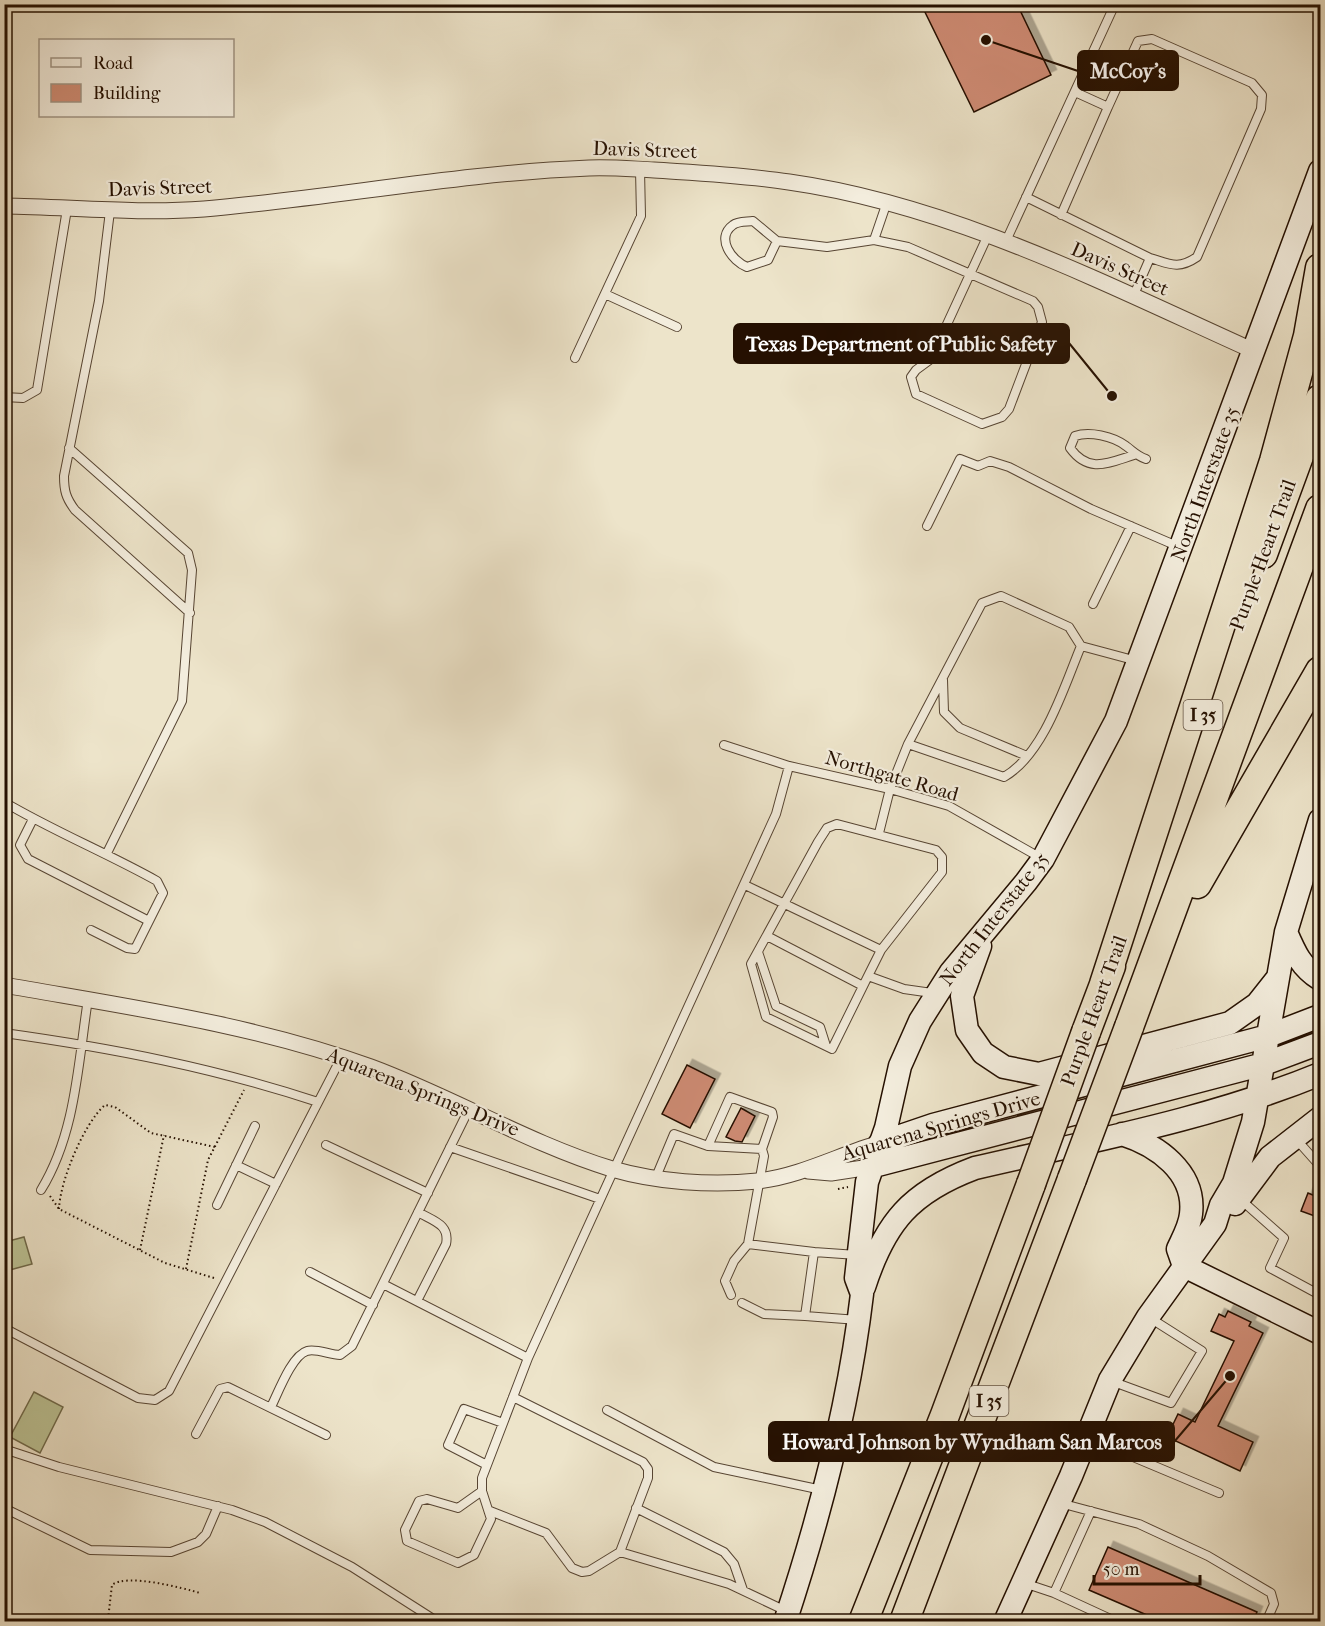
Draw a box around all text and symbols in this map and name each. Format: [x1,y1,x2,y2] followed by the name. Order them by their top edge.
[39,39,234,117] legend
[1078,51,1178,90] callout: McCoy's
[93,53,133,74] text: Road
[1089,59,1166,83] text: McCoy's
[93,83,161,104] text: Building
[592,137,698,163] street label: Davis Street
[107,175,213,201] street label: Davis Street
[1068,237,1172,301] street label: Davis Street
[734,324,1069,363] callout: Texas Department of Public Safety
[745,332,1058,356] text: Texas Department of Public Safety
[1166,404,1244,564] street label: North Interstate 35
[1225,476,1301,634] street label: Purple Heart Trail
[1184,700,1222,730] road number: I 35
[823,746,962,806] street label: Northgate Road
[935,848,1053,990] street label: North Interstate 35
[1056,932,1132,1090] street label: Purple Heart Trail
[322,1042,523,1141] street label: Aquarena Springs Drive
[838,1087,1043,1166] street label: Aquarena Springs Drive
[970,1386,1008,1416] road number: I 35
[769,1422,1174,1461] callout: Howard Johnson by Wyndham San Marcos
[782,1430,1162,1454] text: Howard Johnson by Wyndham San Marcos
[1094,1548,1200,1586] scale bar
[1103,1559,1140,1580] text: 50 m

